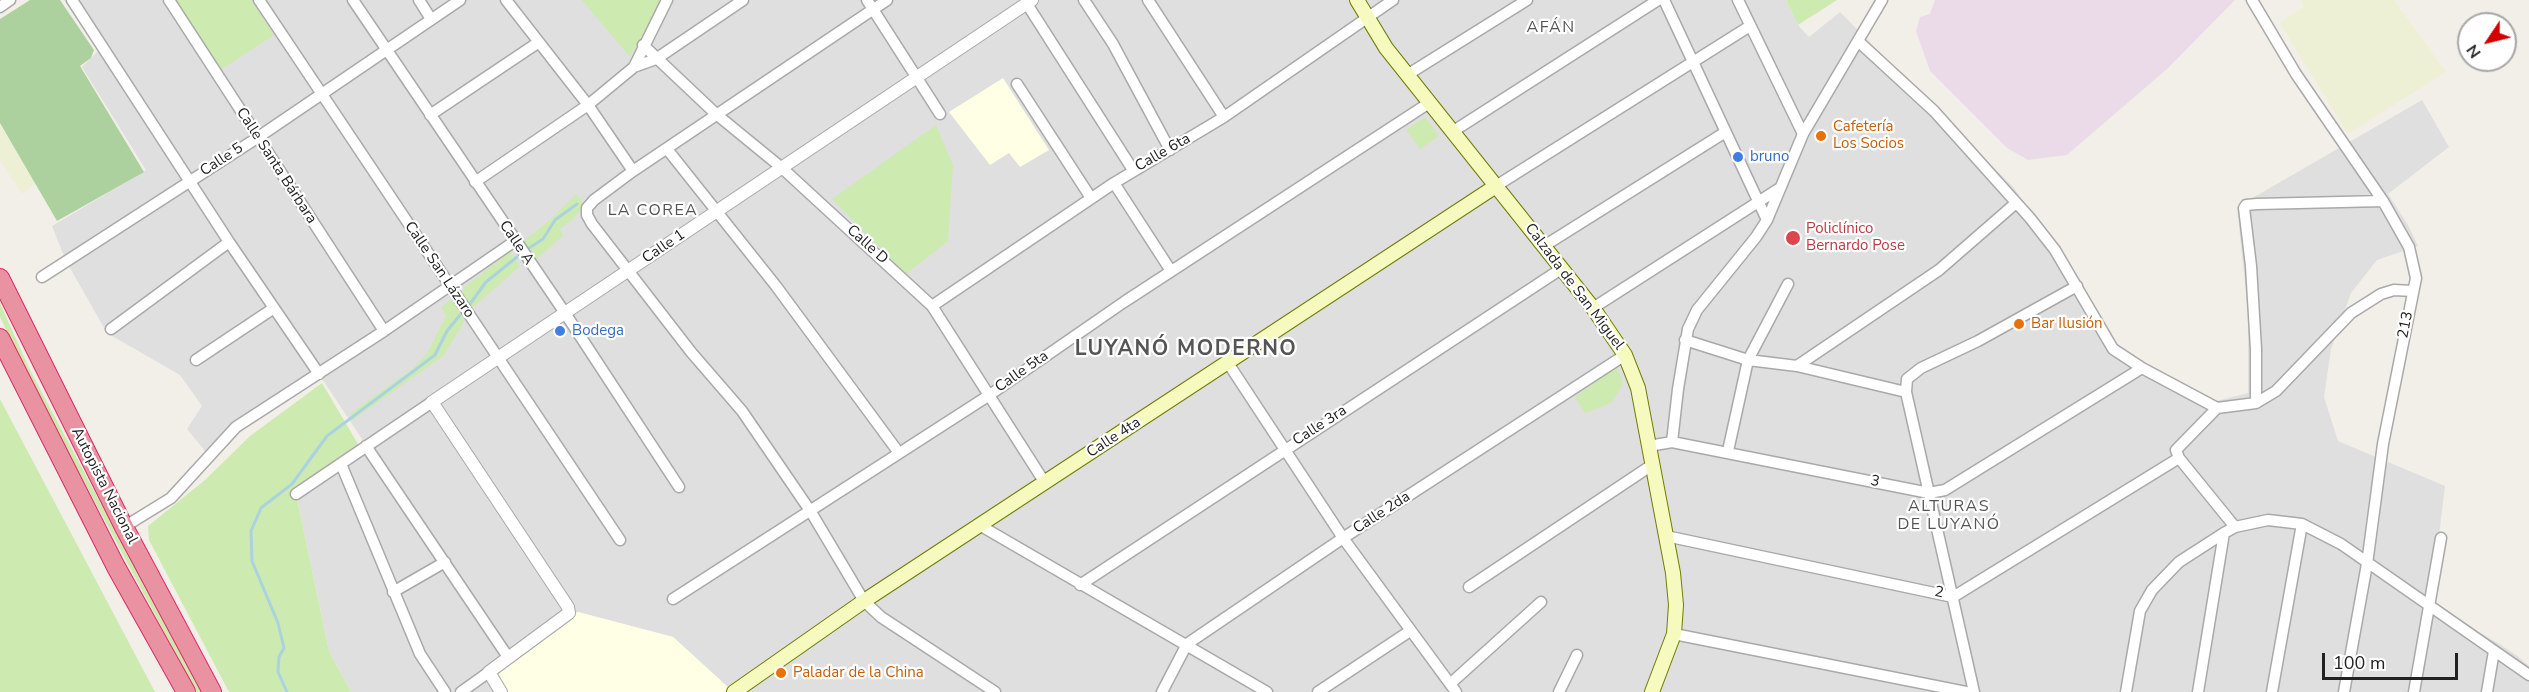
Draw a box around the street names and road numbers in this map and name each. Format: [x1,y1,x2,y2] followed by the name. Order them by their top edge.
[232,105,320,227] street label: Calle Santa Bárbara
[1132,130,1194,176] street label: Calle 6ta
[197,140,247,180] street label: Calle 5
[400,218,478,322] street label: Calle San Lázaro
[495,218,537,268] street label: Calle A
[1521,220,1627,354] street label: Calzada de San Miguel
[843,222,891,268] street label: Calle D
[639,226,689,268] street label: Calle 1
[2395,310,2417,340] street label: 213
[992,347,1052,397] street label: Calle 5ta
[1290,402,1350,450] street label: Calle 3ra
[1084,414,1144,462] street label: Calle 4ta
[67,425,141,547] street label: Autopista Nacional
[1869,472,1881,492] street label: 3
[1350,488,1414,538] street label: Calle 2da
[1933,583,1945,603] street label: 2

